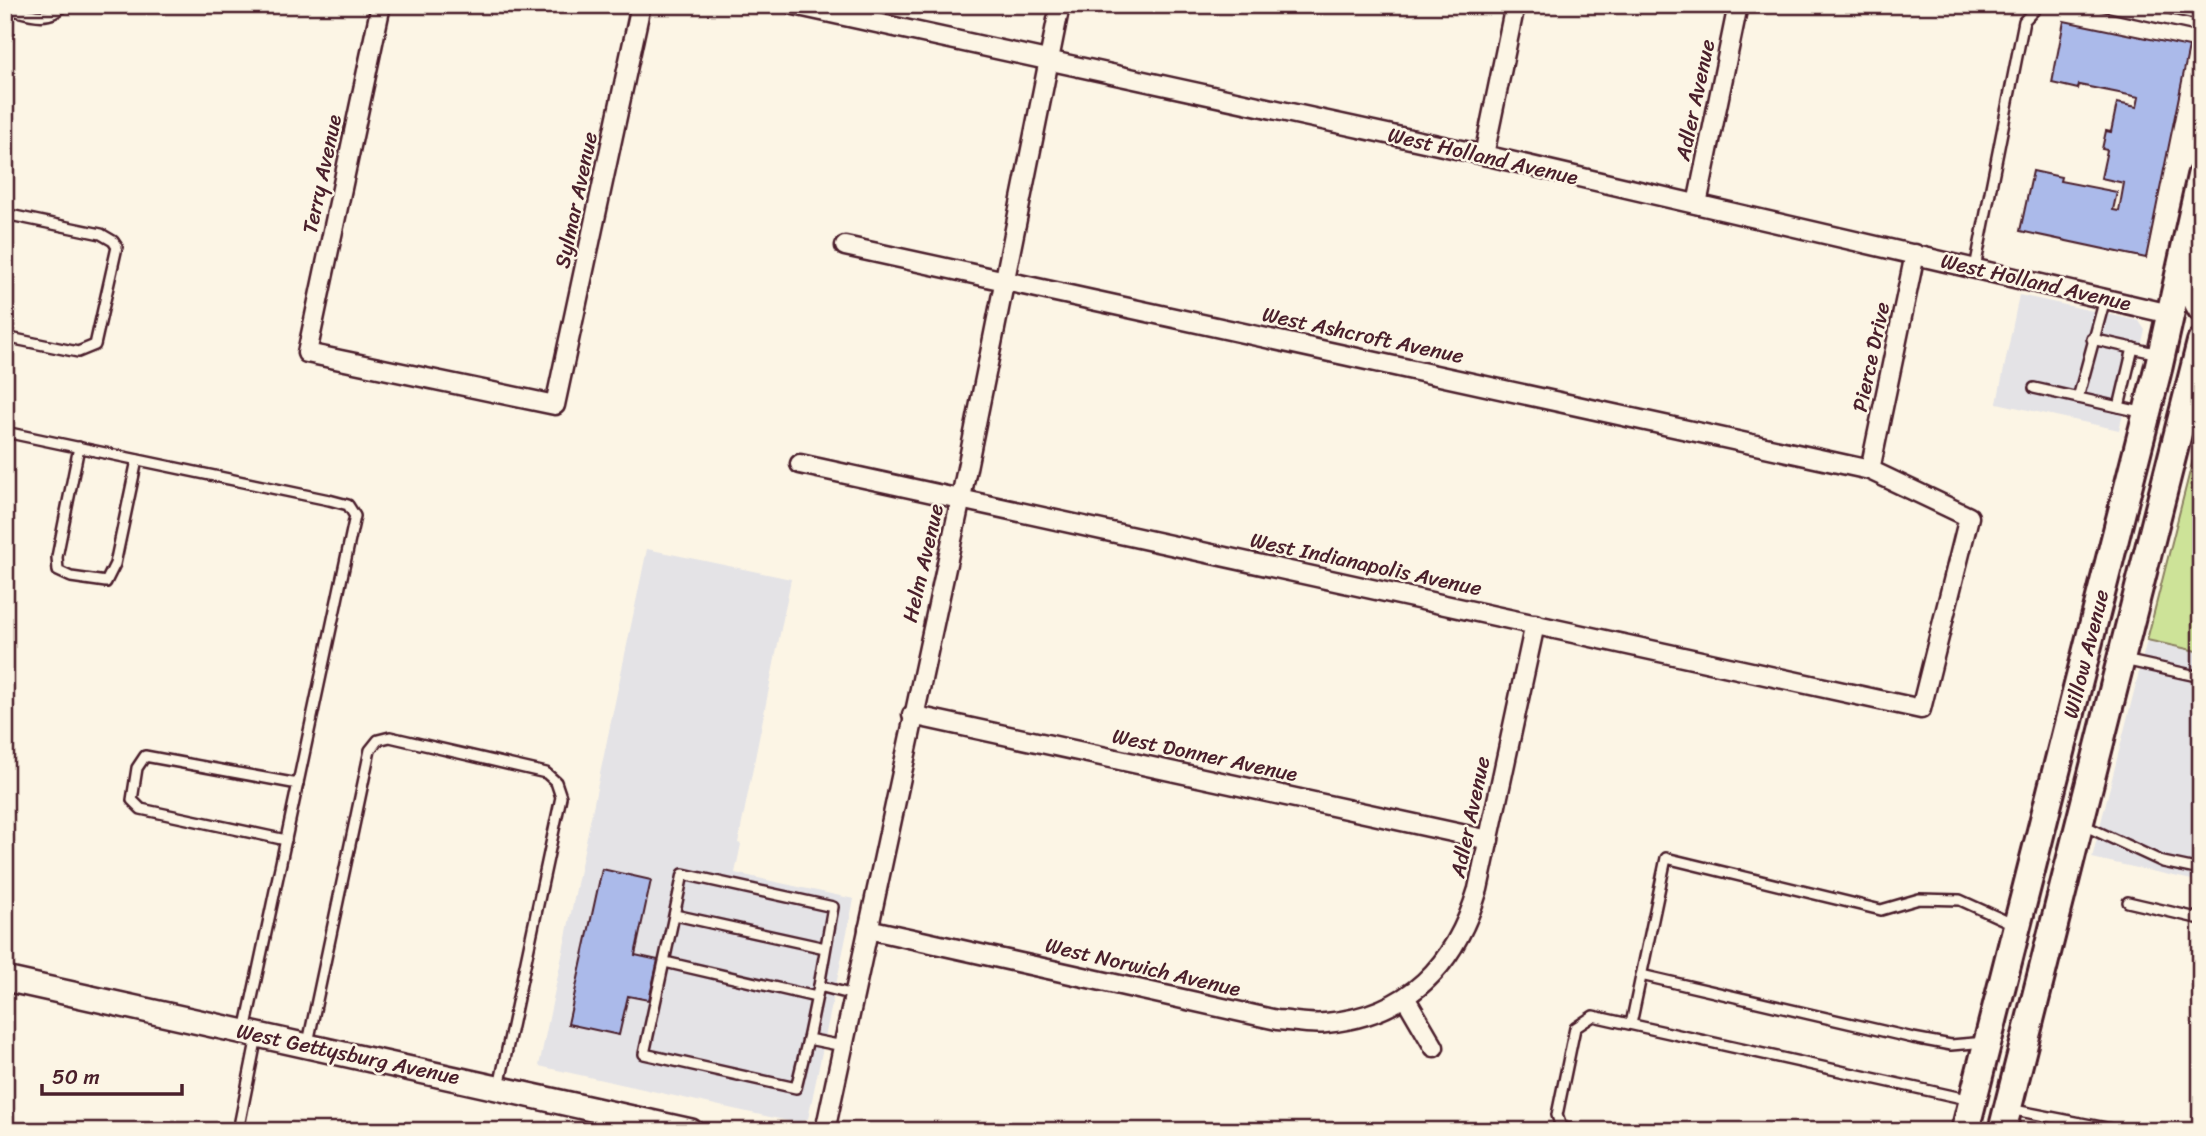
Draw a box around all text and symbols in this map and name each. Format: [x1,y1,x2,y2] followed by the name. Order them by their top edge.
[1663,36,1726,165] street label: Adler Avenue
[291,111,353,237] street label: Terry Avenue
[1384,116,1582,196] street label: West Holland Avenue
[543,128,609,272] street label: Sylmar Avenue
[1937,242,2135,322] street label: West Holland Avenue
[1259,295,1468,375] street label: West Ashcroft Avenue
[1841,298,1901,415] street label: Pierce Drive
[891,500,955,626] street label: Helm Avenue
[1247,521,1486,607] street label: West Indianapolis Avenue
[2052,585,2120,722] street label: Willow Avenue
[1109,717,1301,793] street label: West Donner Avenue
[1438,753,1501,882] street label: Adler Avenue
[1041,926,1245,1008] street label: West Norwich Avenue
[233,1012,463,1096] street label: West Gettysburg Avenue
[42,1052,182,1096] scale bar
[52,1058,100,1096] text: 50 m

